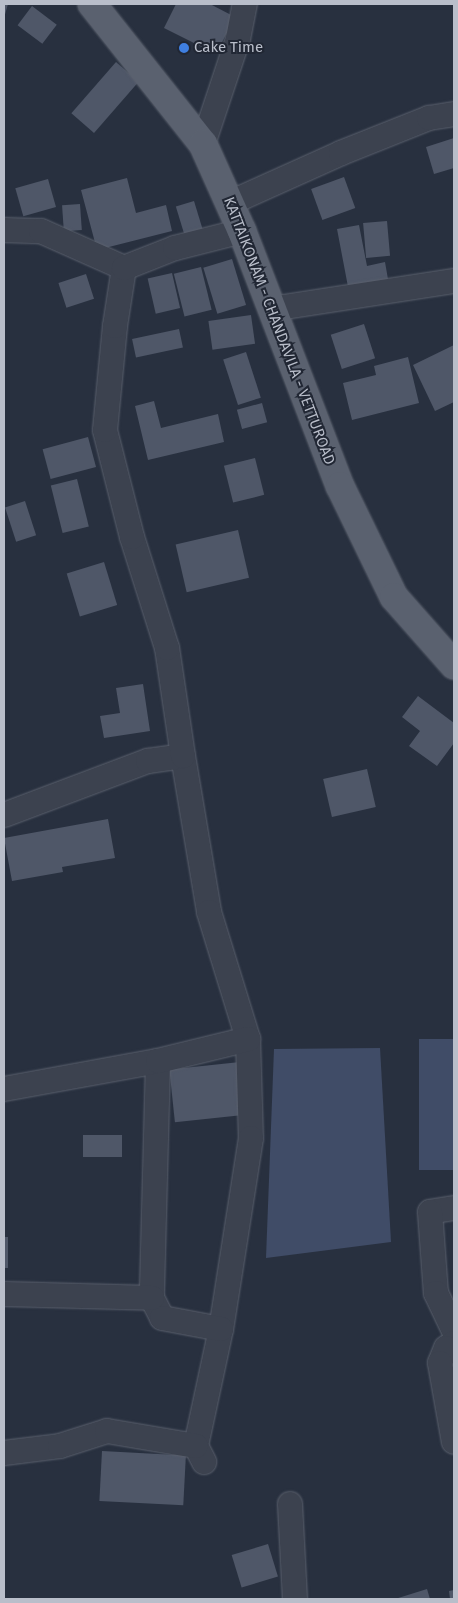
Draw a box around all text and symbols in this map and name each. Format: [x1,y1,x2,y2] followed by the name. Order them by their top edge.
[194,39,263,57] place label: Cake Time
[178,42,190,54] marker: Cake Time
[219,195,339,467] street label: KATTAIKONAM - CHANDAVILA - VETTUROAD

